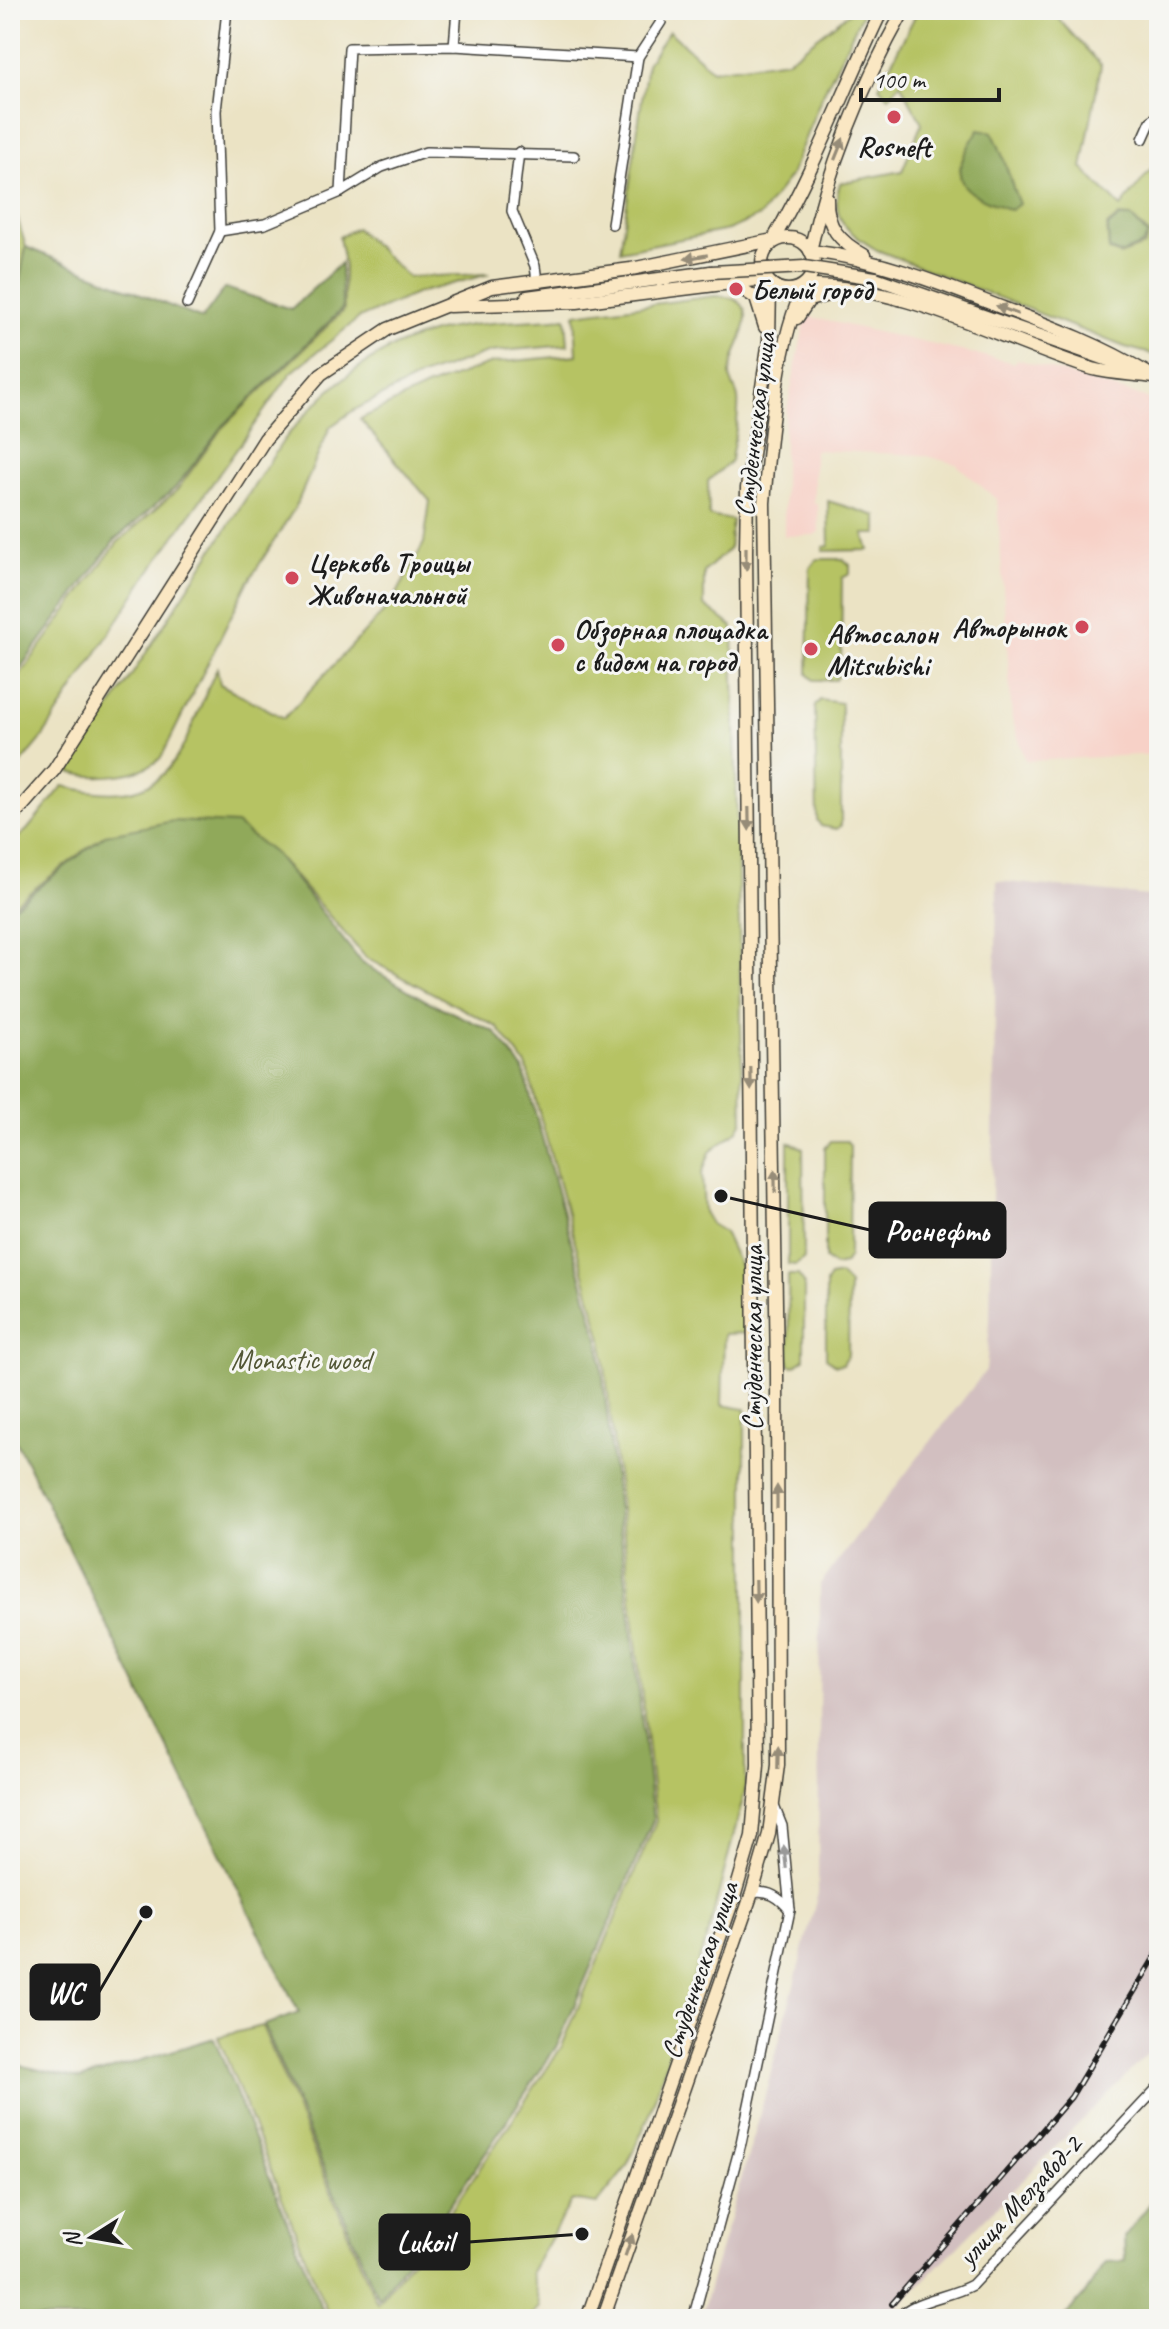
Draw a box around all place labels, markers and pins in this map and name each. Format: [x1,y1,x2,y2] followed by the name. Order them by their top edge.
[885,108,903,126] marker: Rosneft
[857,129,933,164] place label: Rosneft
[752,272,875,307] place label: Белый город
[727,280,745,298] marker: Белый город
[308,545,472,612] place label: Церковь Троицы Живоначальной
[283,569,301,587] marker: Церковь Троицы Живоначальной
[952,610,1068,645] place label: Авторынок
[574,612,770,679] place label: Обзорная площадка с видом на город
[827,616,939,683] place label: Автосалон Mitsubishi
[1073,618,1091,636] marker: Авторынок
[549,636,567,654] marker: Обзорная площадка с видом на город
[802,640,820,658] marker: Автосалон Mitsubishi
[870,1203,1005,1257] callout: Роснефть
[31,1965,99,2019] callout: WC
[380,2215,469,2269] callout: Lukoil

